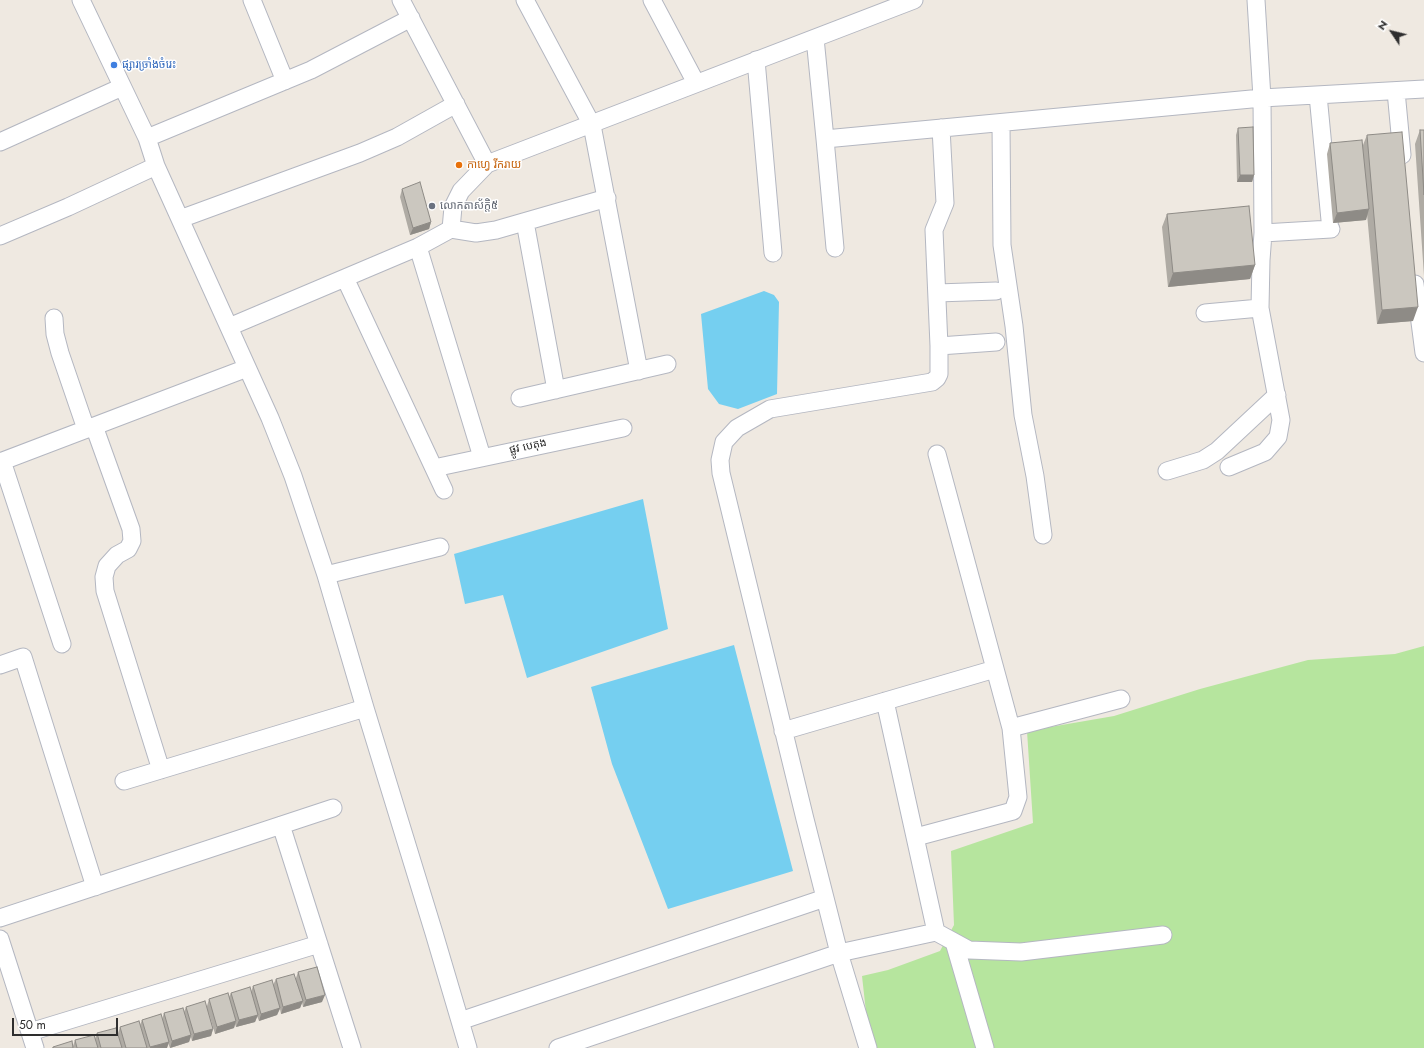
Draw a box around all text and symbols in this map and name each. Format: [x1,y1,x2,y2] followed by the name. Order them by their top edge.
[1372,12,1412,52] north arrow
[1373,17,1391,33] text: N
[122,58,176,72] place label: ផ្សារច្រាំងចំរេះ
[109,60,119,70] marker: ផ្សារច្រាំងចំរេះ
[467,158,521,172] place label: កាហ្វេ រីករាយ
[454,160,464,170] marker: កាហ្វេ រីករាយ
[440,199,498,213] place label: លោកតាស័ក្តិ៥
[427,201,437,211] marker: លោកតាស័ក្តិ៥
[508,437,548,457] street label: ផ្លូវ បេតុង
[14,1010,120,1036] scale bar
[19,1016,46,1034] text: 50 m

